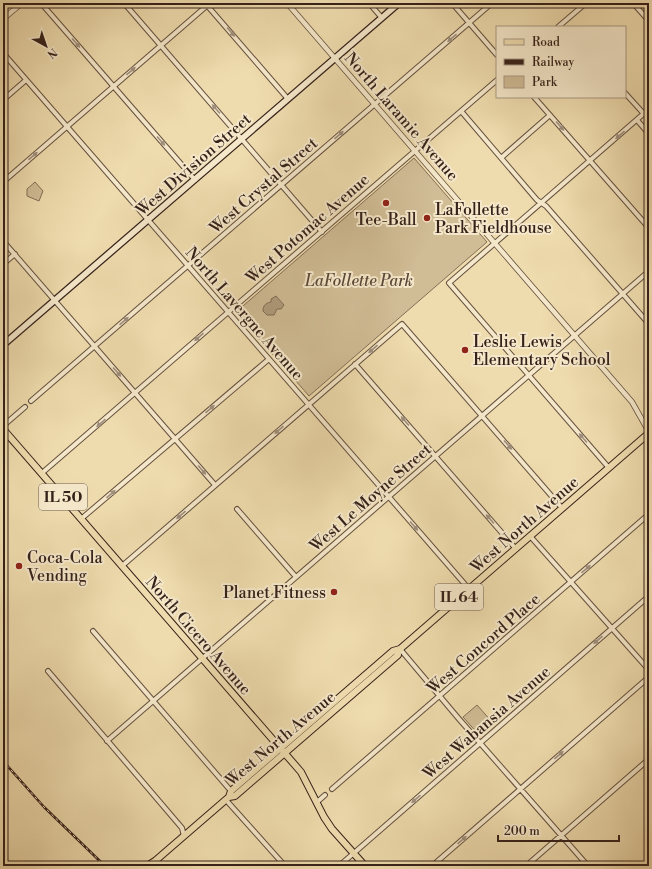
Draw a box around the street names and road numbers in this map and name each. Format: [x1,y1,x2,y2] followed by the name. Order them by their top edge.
[340,48,463,185] street label: North Laramie Avenue
[131,109,256,221] street label: West Division Street
[205,133,322,239] street label: West Crystal Street
[241,170,373,288] street label: West Potomac Avenue
[181,243,308,384] street label: North Lavergne Avenue
[305,439,436,557] street label: West Le Moyne Street
[466,472,583,578] street label: West North Avenue
[39,484,87,510] road number: IL 50
[141,572,255,699] street label: North Cicero Avenue
[435,584,483,610] road number: IL 64
[422,589,544,699] street label: West Concord Place
[418,662,555,784] street label: West Wabansia Avenue
[221,687,340,791] street label: West North Avenue

